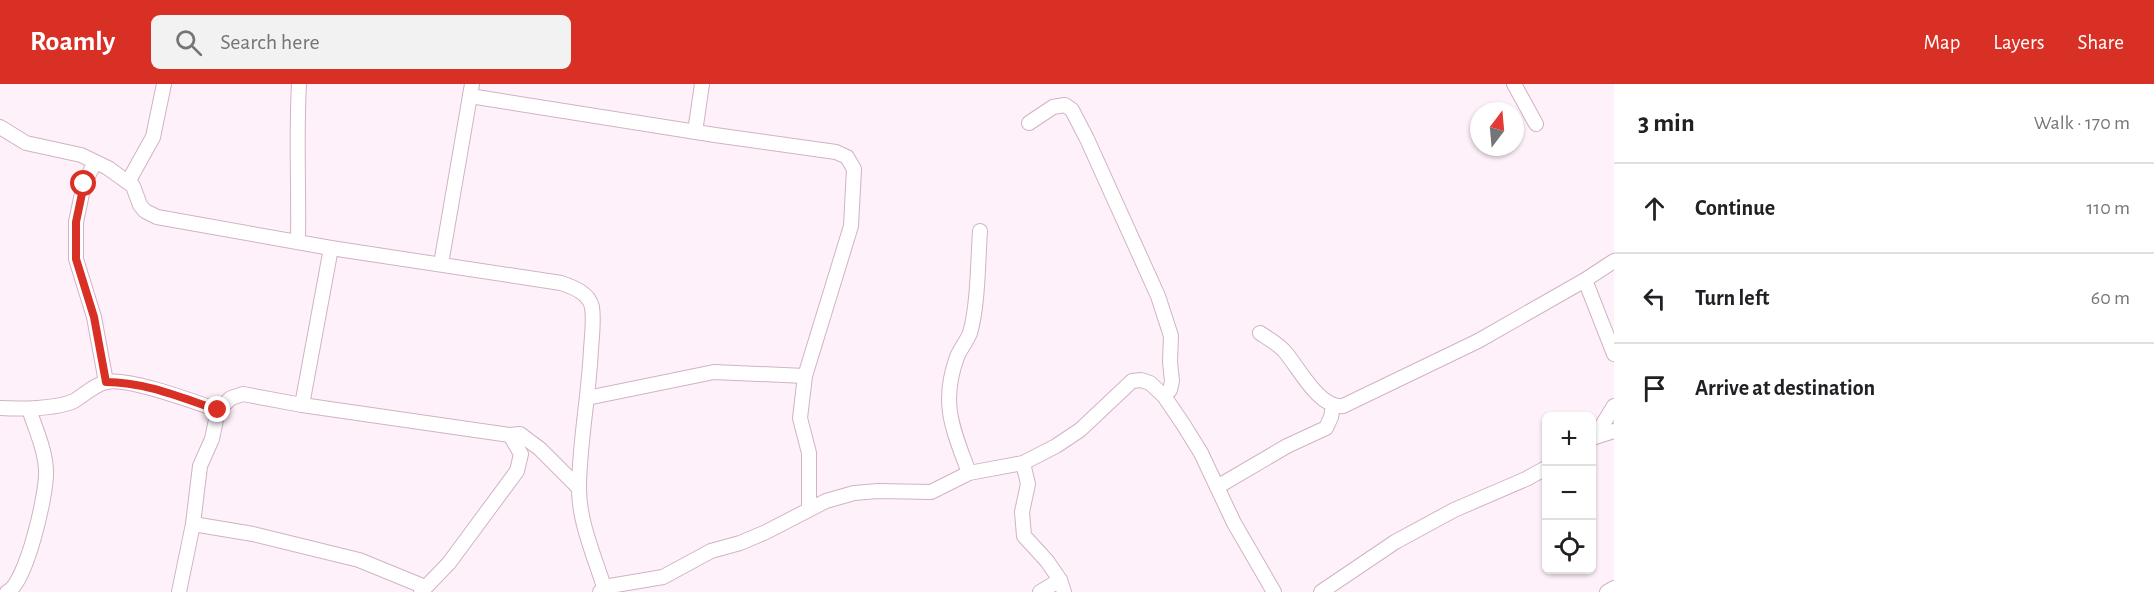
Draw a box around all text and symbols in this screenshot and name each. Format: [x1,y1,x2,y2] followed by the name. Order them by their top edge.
[151,15,571,69] search box
[172,26,205,59] icon: search
[30,28,115,56] text: Roamly
[220,31,320,53] text: Search here
[1924,32,1960,53] text: Map
[1993,32,2044,53] text: Layers
[2077,32,2124,53] text: Share
[1470,102,1524,156] north arrow
[1638,110,1695,136] text: 3 min
[2034,113,2130,133] text: Walk · 170 m
[70,170,96,196] route start
[1638,192,1671,225] icon: ahead
[1695,197,1775,219] text: Continue
[2086,198,2130,218] text: 110 m
[1638,282,1671,315] icon: left
[1695,287,1769,309] text: Turn left
[2091,288,2130,308] text: 60 m
[1638,372,1671,405] icon: arrive
[1695,377,1875,399] text: Arrive at destination
[204,396,230,422] route end
[1542,412,1596,574] map controls
[1542,412,1596,466] button: +
[1542,466,1596,520] button: −
[1542,520,1596,574] button: locate

